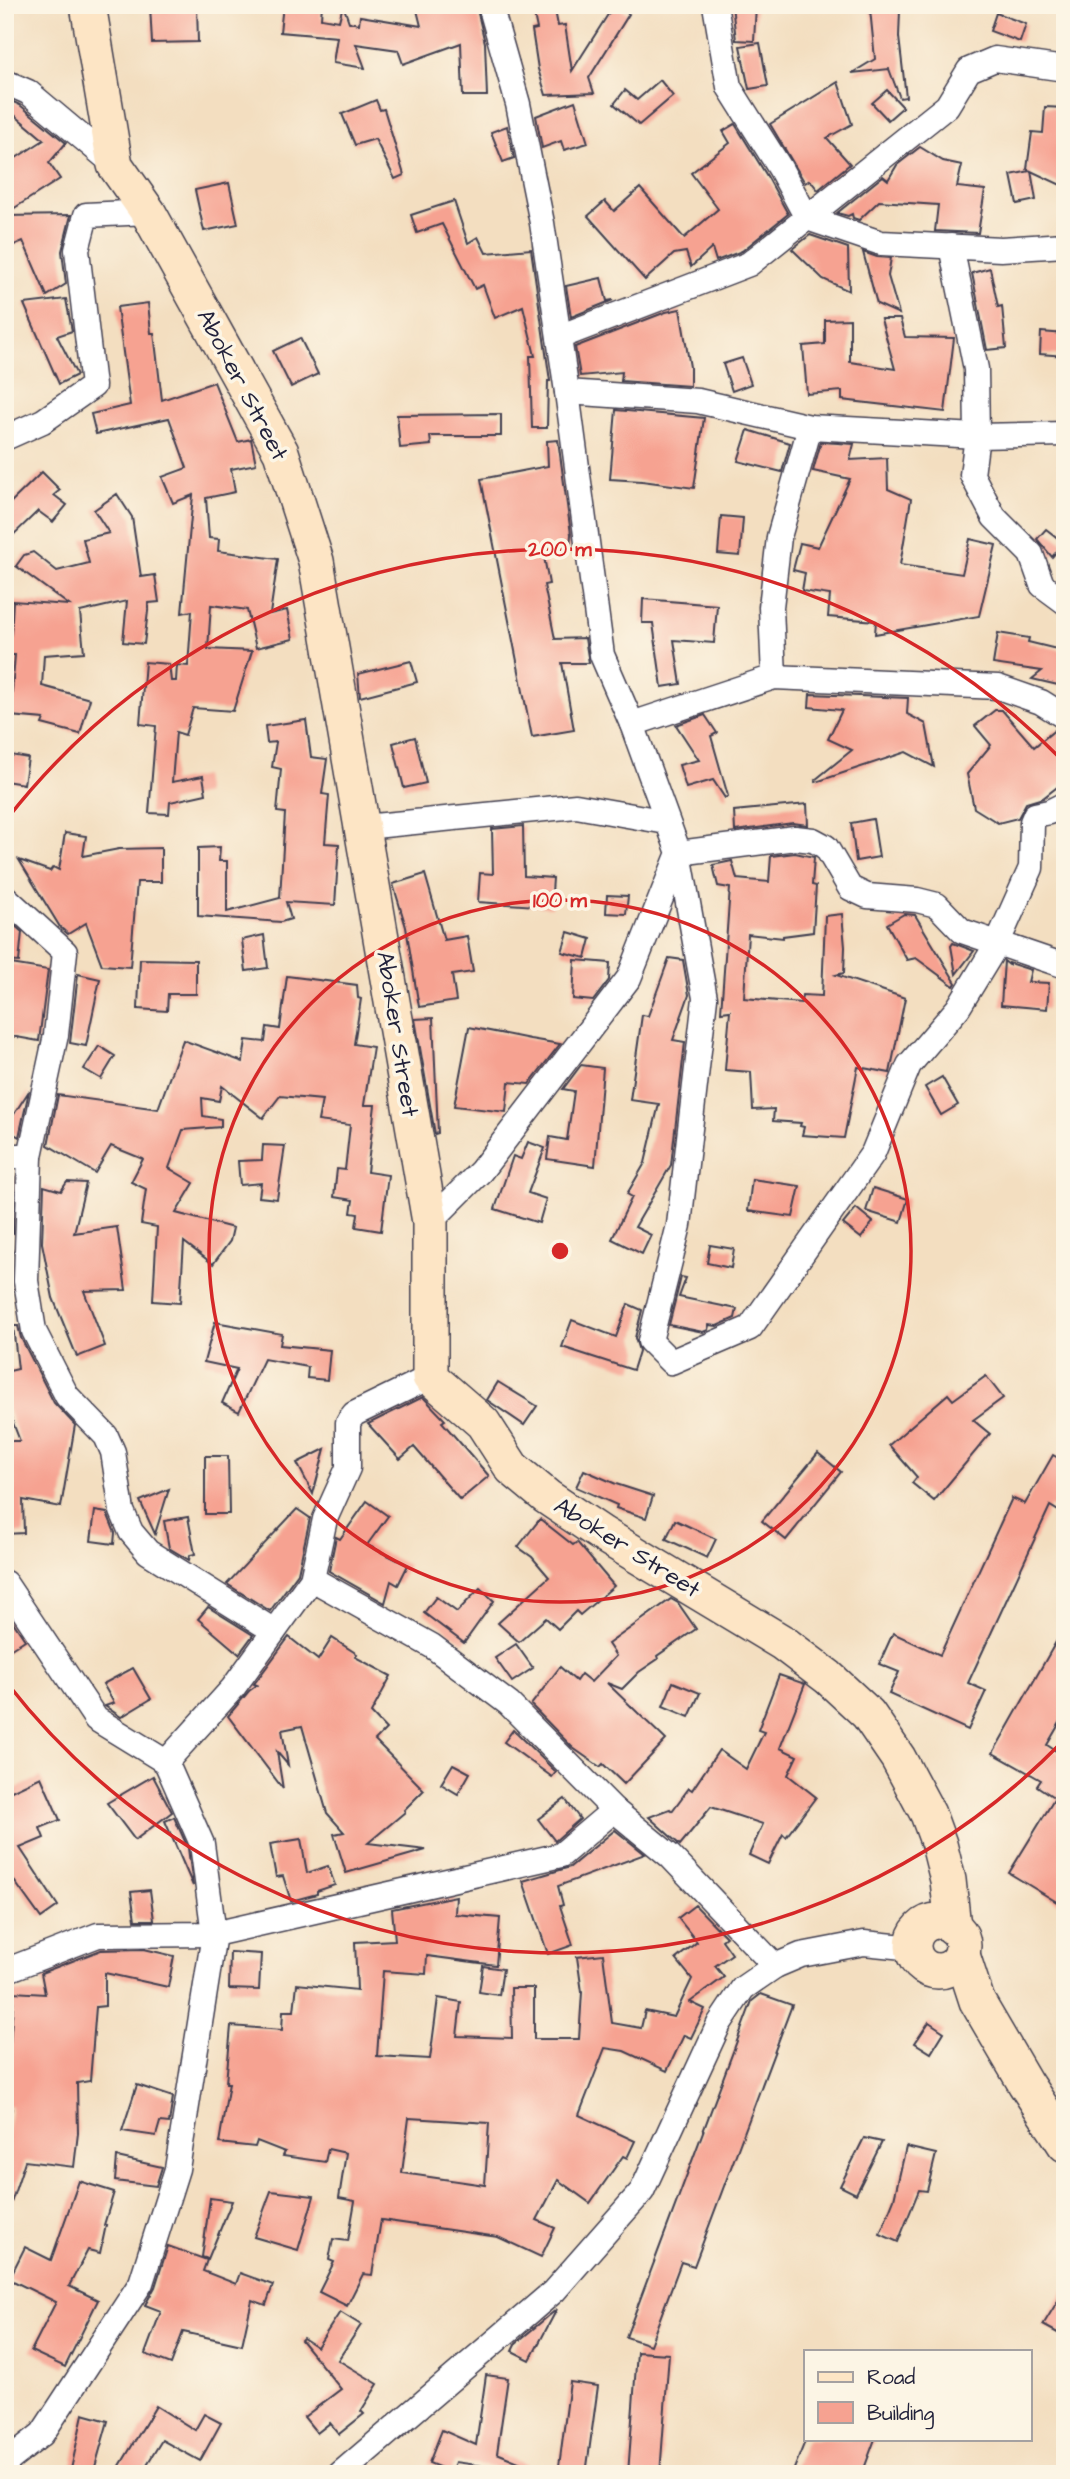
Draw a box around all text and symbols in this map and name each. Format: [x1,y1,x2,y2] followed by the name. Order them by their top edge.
[188,303,296,467] street label: Aboker Street
[527,535,592,564] text: 200 m
[533,886,588,915] text: 100 m
[367,949,427,1119] street label: Aboker Street
[548,1239,572,1263] centre of rings
[547,1489,707,1607] street label: Aboker Street
[804,2350,1032,2440] legend
[867,2363,915,2392] text: Road
[867,2399,935,2430] text: Building

